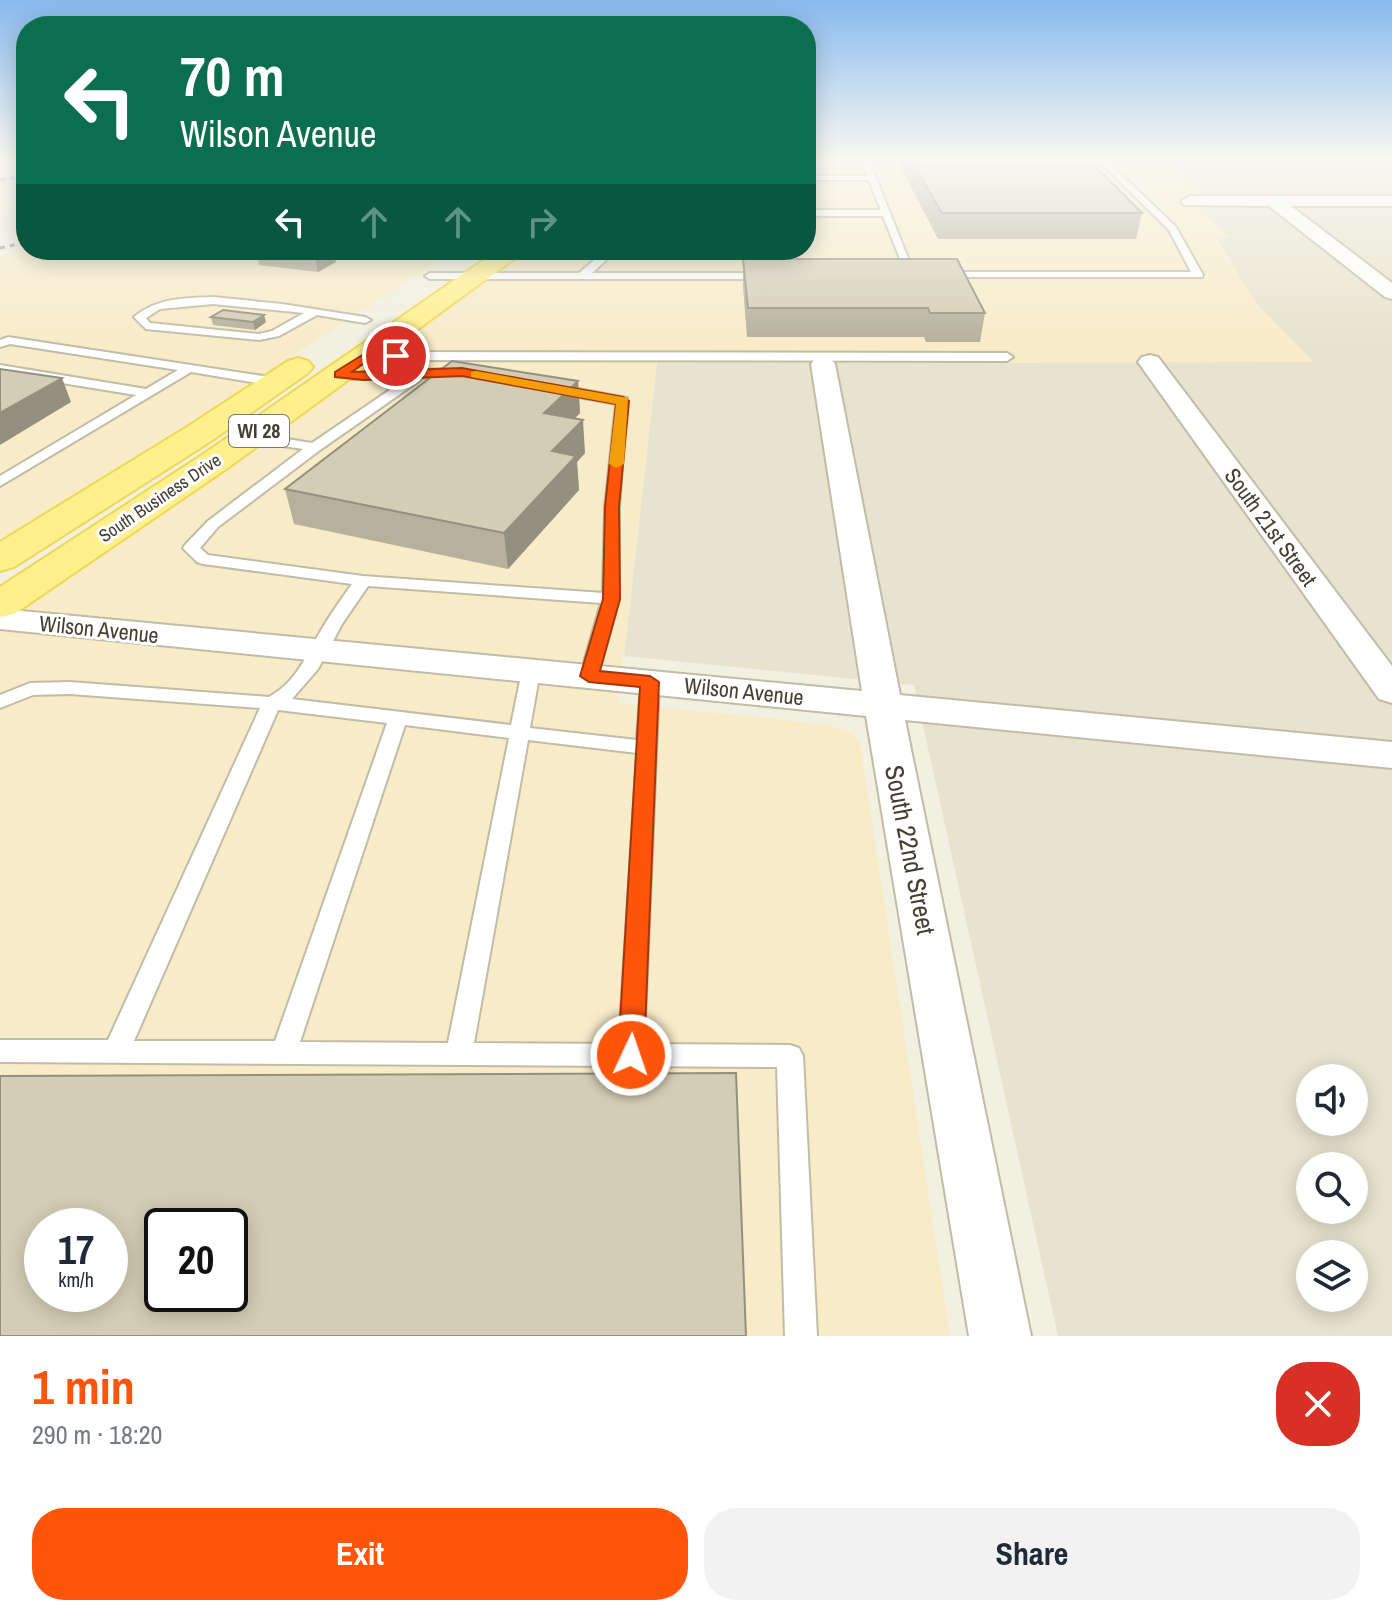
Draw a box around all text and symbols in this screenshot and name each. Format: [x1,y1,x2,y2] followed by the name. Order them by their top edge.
[180,38,285,113] text: 70 m
[48,48,152,152] icon: left
[180,110,376,158] text: Wilson Avenue
[268,200,312,244] icon: left
[352,200,396,244] icon: ahead
[436,200,480,244] icon: ahead
[520,200,564,244] icon: right
[362,322,430,390] pin
[374,334,418,378] icon: arrive
[229,415,289,447] road number: WI 28
[94,447,226,548] street label: South Business Drive
[1218,462,1324,592] street label: South 21st Street
[38,608,160,650] street label: Wilson Avenue
[683,670,805,712] street label: Wilson Avenue
[877,762,944,938] street label: South 22nd Street
[589,1013,673,1097] position arrow
[1296,1064,1368,1312] map controls
[1296,1064,1368,1136] button: sound
[1296,1152,1368,1224] button: search
[144,1208,248,1312] speed limit sign: 20
[58,1223,94,1276] text: 17
[1296,1240,1368,1312] button: layers
[58,1266,94,1293] text: km/h
[32,1354,135,1419] text: 1 min
[1276,1362,1360,1446] button: close
[32,1417,162,1452] text: 290 m · 18:20
[32,1508,688,1600] button: Exit
[704,1508,1360,1600] button: Share

